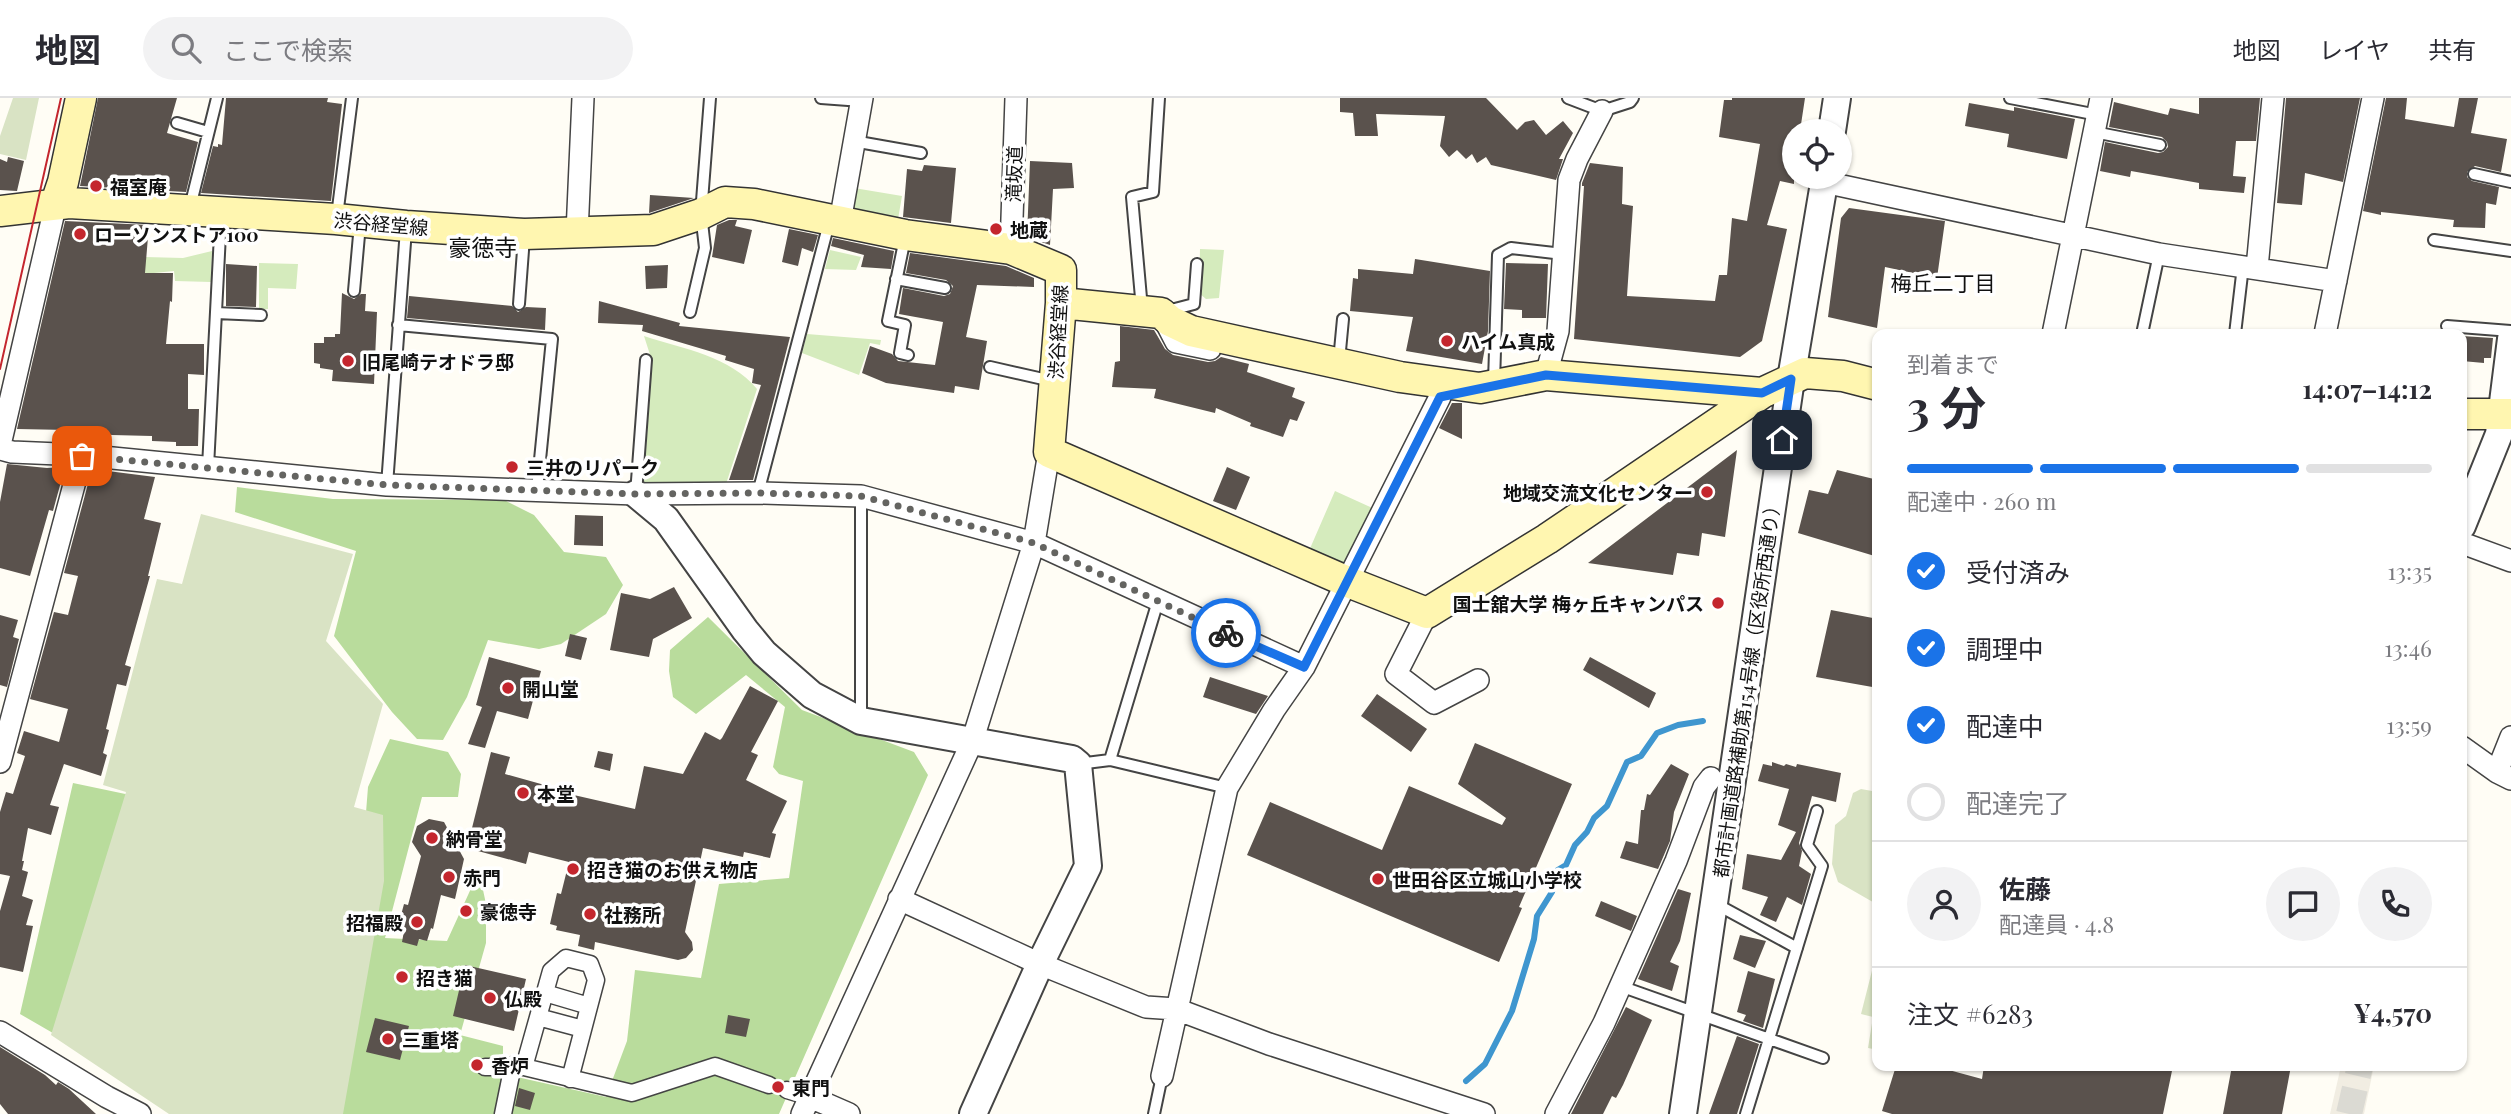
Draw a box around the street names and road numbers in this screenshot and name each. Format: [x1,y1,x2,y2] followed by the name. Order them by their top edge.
[999,145,1027,203] street label: 滝坂道
[333,206,429,240] street label: 渋谷経堂線
[1042,284,1072,380] street label: 渋谷経堂線
[1706,495,1786,879] street label: 都市計画道路補助第154号線（区役所西通り）

